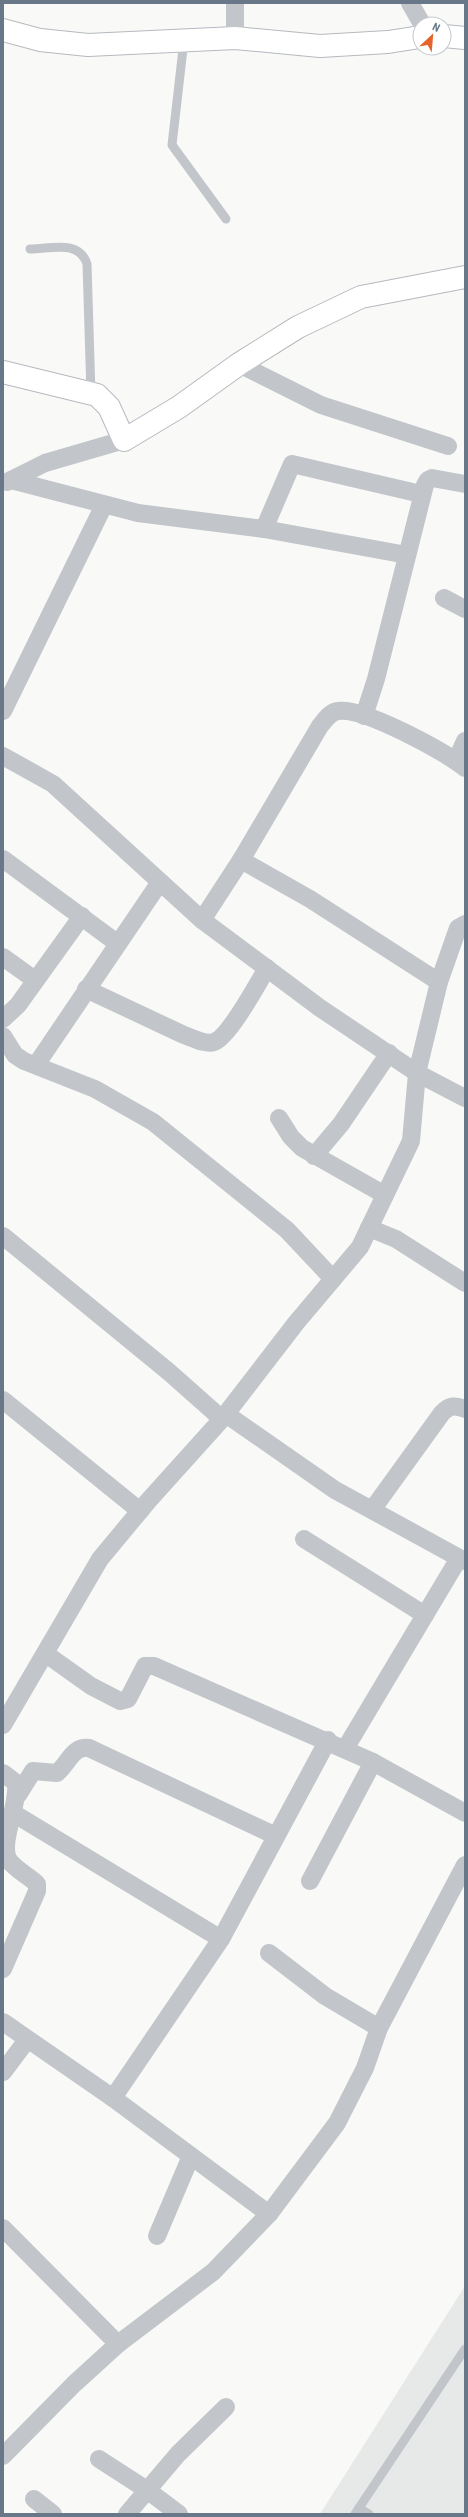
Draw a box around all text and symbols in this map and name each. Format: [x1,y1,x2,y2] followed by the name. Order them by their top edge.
[412,16,452,56] north arrow
[430,20,442,35] text: N

